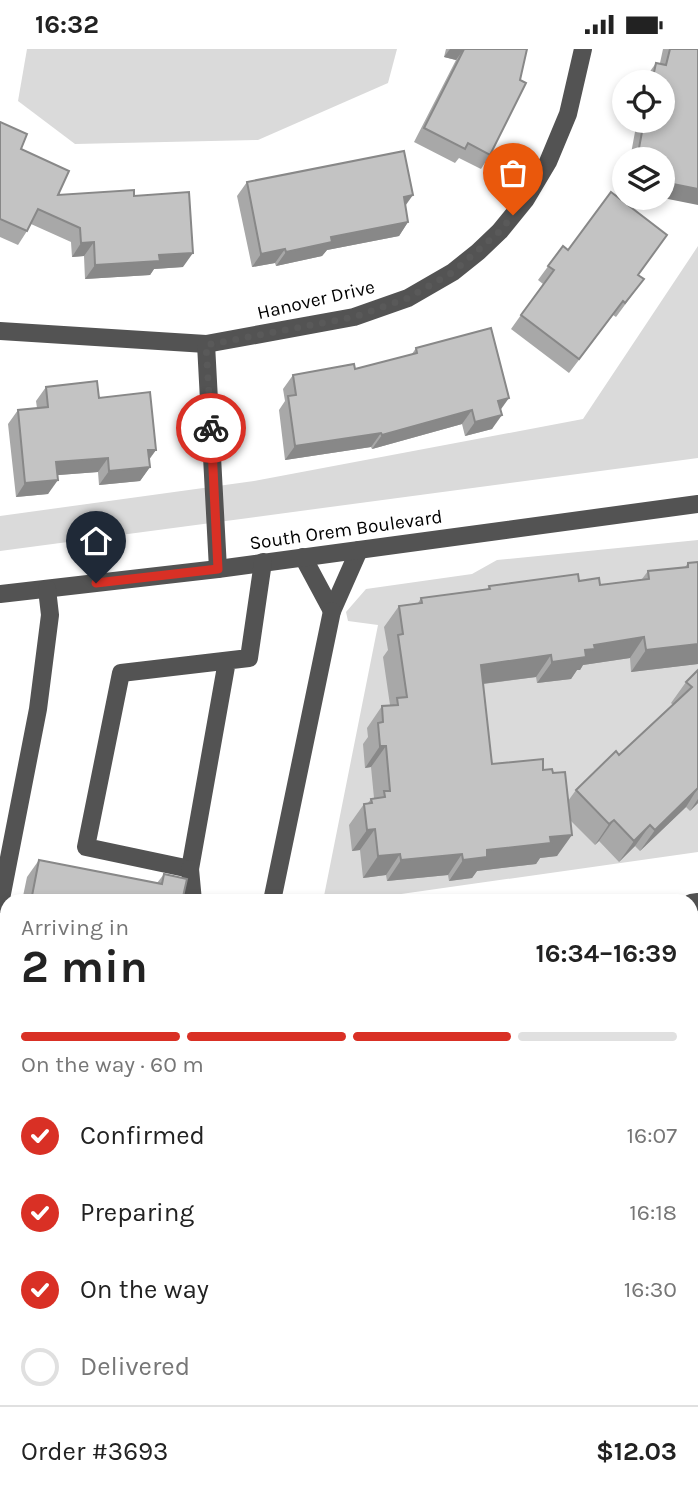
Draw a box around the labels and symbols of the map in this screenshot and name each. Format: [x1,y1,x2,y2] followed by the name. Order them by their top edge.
[483,143,543,215] pin
[255,276,377,324] street label: Hanover Drive
[176,393,246,463] courier
[248,506,444,554] street label: South Orem Boulevard
[66,511,126,583] pin

